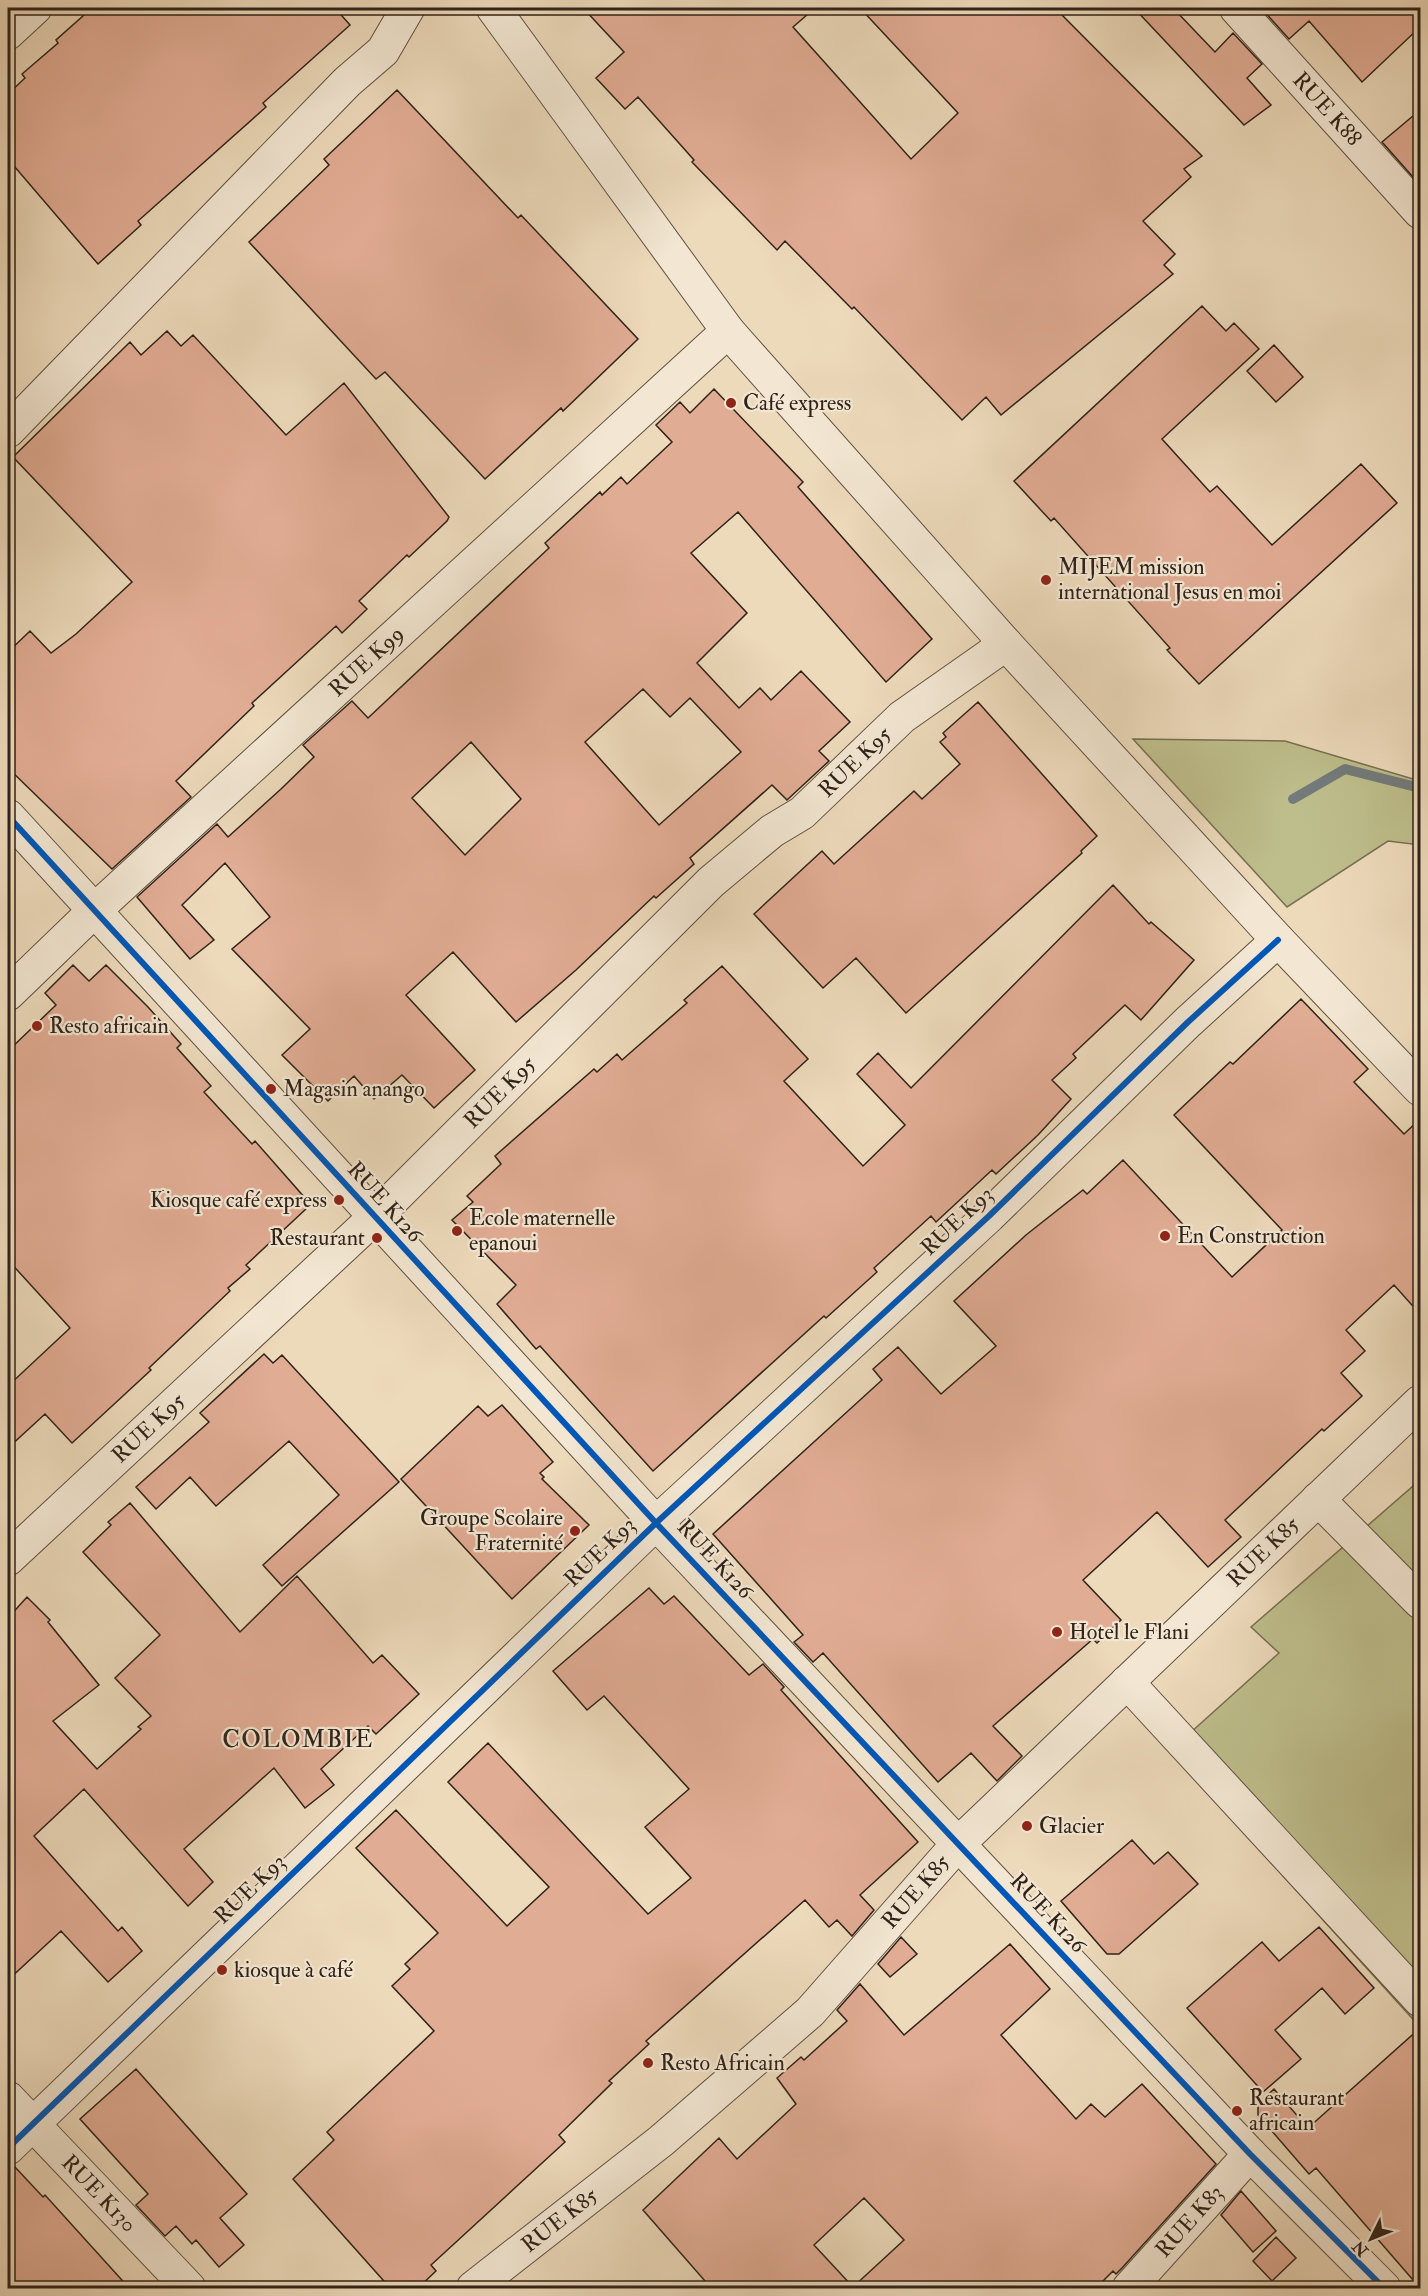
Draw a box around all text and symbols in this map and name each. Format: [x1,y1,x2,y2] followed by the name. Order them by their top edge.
[1287,66,1368,152] street label: RUE K88
[743,389,851,418] place label: Café express
[724,396,738,410] marker: Café express
[1058,553,1282,606] place label: MIJEM mission international Jesus en moi
[1039,573,1053,587] marker: MIJEM mission international Jesus en moi
[323,620,410,703] street label: RUE K99
[813,721,897,804] street label: RUE K95
[49,1012,169,1040] place label: Resto africain
[30,1019,44,1033] marker: Resto africain
[458,1050,542,1134] street label: RUE K95
[283,1075,425,1103] place label: Magasin anango
[264,1082,278,1096] marker: Magasin anango
[341,1156,430,1250] street label: RUE K126
[915,1180,999,1262] street label: RUE K93
[150,1186,327,1215] place label: Kiosque café express
[332,1193,346,1207] marker: Kiosque café express
[469,1204,615,1258] place label: Ecole maternelle epanoui
[1177,1222,1325,1250] place label: En Construction
[270,1224,365,1252] place label: Restaurant
[450,1224,464,1238] marker: Ecole maternelle epanoui
[1158,1229,1172,1243] marker: En Construction
[370,1231,384,1245] marker: Restaurant
[106,1387,191,1469] street label: RUE K95
[420,1504,564,1557] place label: Groupe Scolaire Fraternité
[558,1511,642,1593] street label: RUE K93
[1221,1511,1305,1593] street label: RUE K85
[671,1513,760,1606] street label: RUE K126
[568,1524,582,1538] marker: Groupe Scolaire Fraternité
[1069,1618,1189,1646] place label: Hotel le Flani
[1050,1625,1064,1639] marker: Hotel le Flani
[222,1724,374,1755] district label: COLOMBIE
[1039,1812,1105,1840] place label: Glacier
[1020,1819,1034,1833] marker: Glacier
[208,1848,292,1930] street label: RUE K93
[876,1849,956,1935] street label: RUE K85
[1004,1867,1093,1960] street label: RUE K126
[234,1956,354,1984] place label: kiosque à café
[215,1963,229,1977] marker: kiosque à café
[660,2049,785,2077] place label: Resto Africain
[641,2056,655,2070] marker: Resto Africain
[1249,2084,1344,2137] place label: Restaurant africain
[1230,2104,1244,2118] marker: Restaurant africain
[55,2149,143,2238] street label: RUE K130
[1149,2179,1229,2263] street label: RUE K83
[516,2181,604,2259] street label: RUE K85
[1341,2209,1401,2269] north arrow
[1348,2236,1374,2261] text: N

